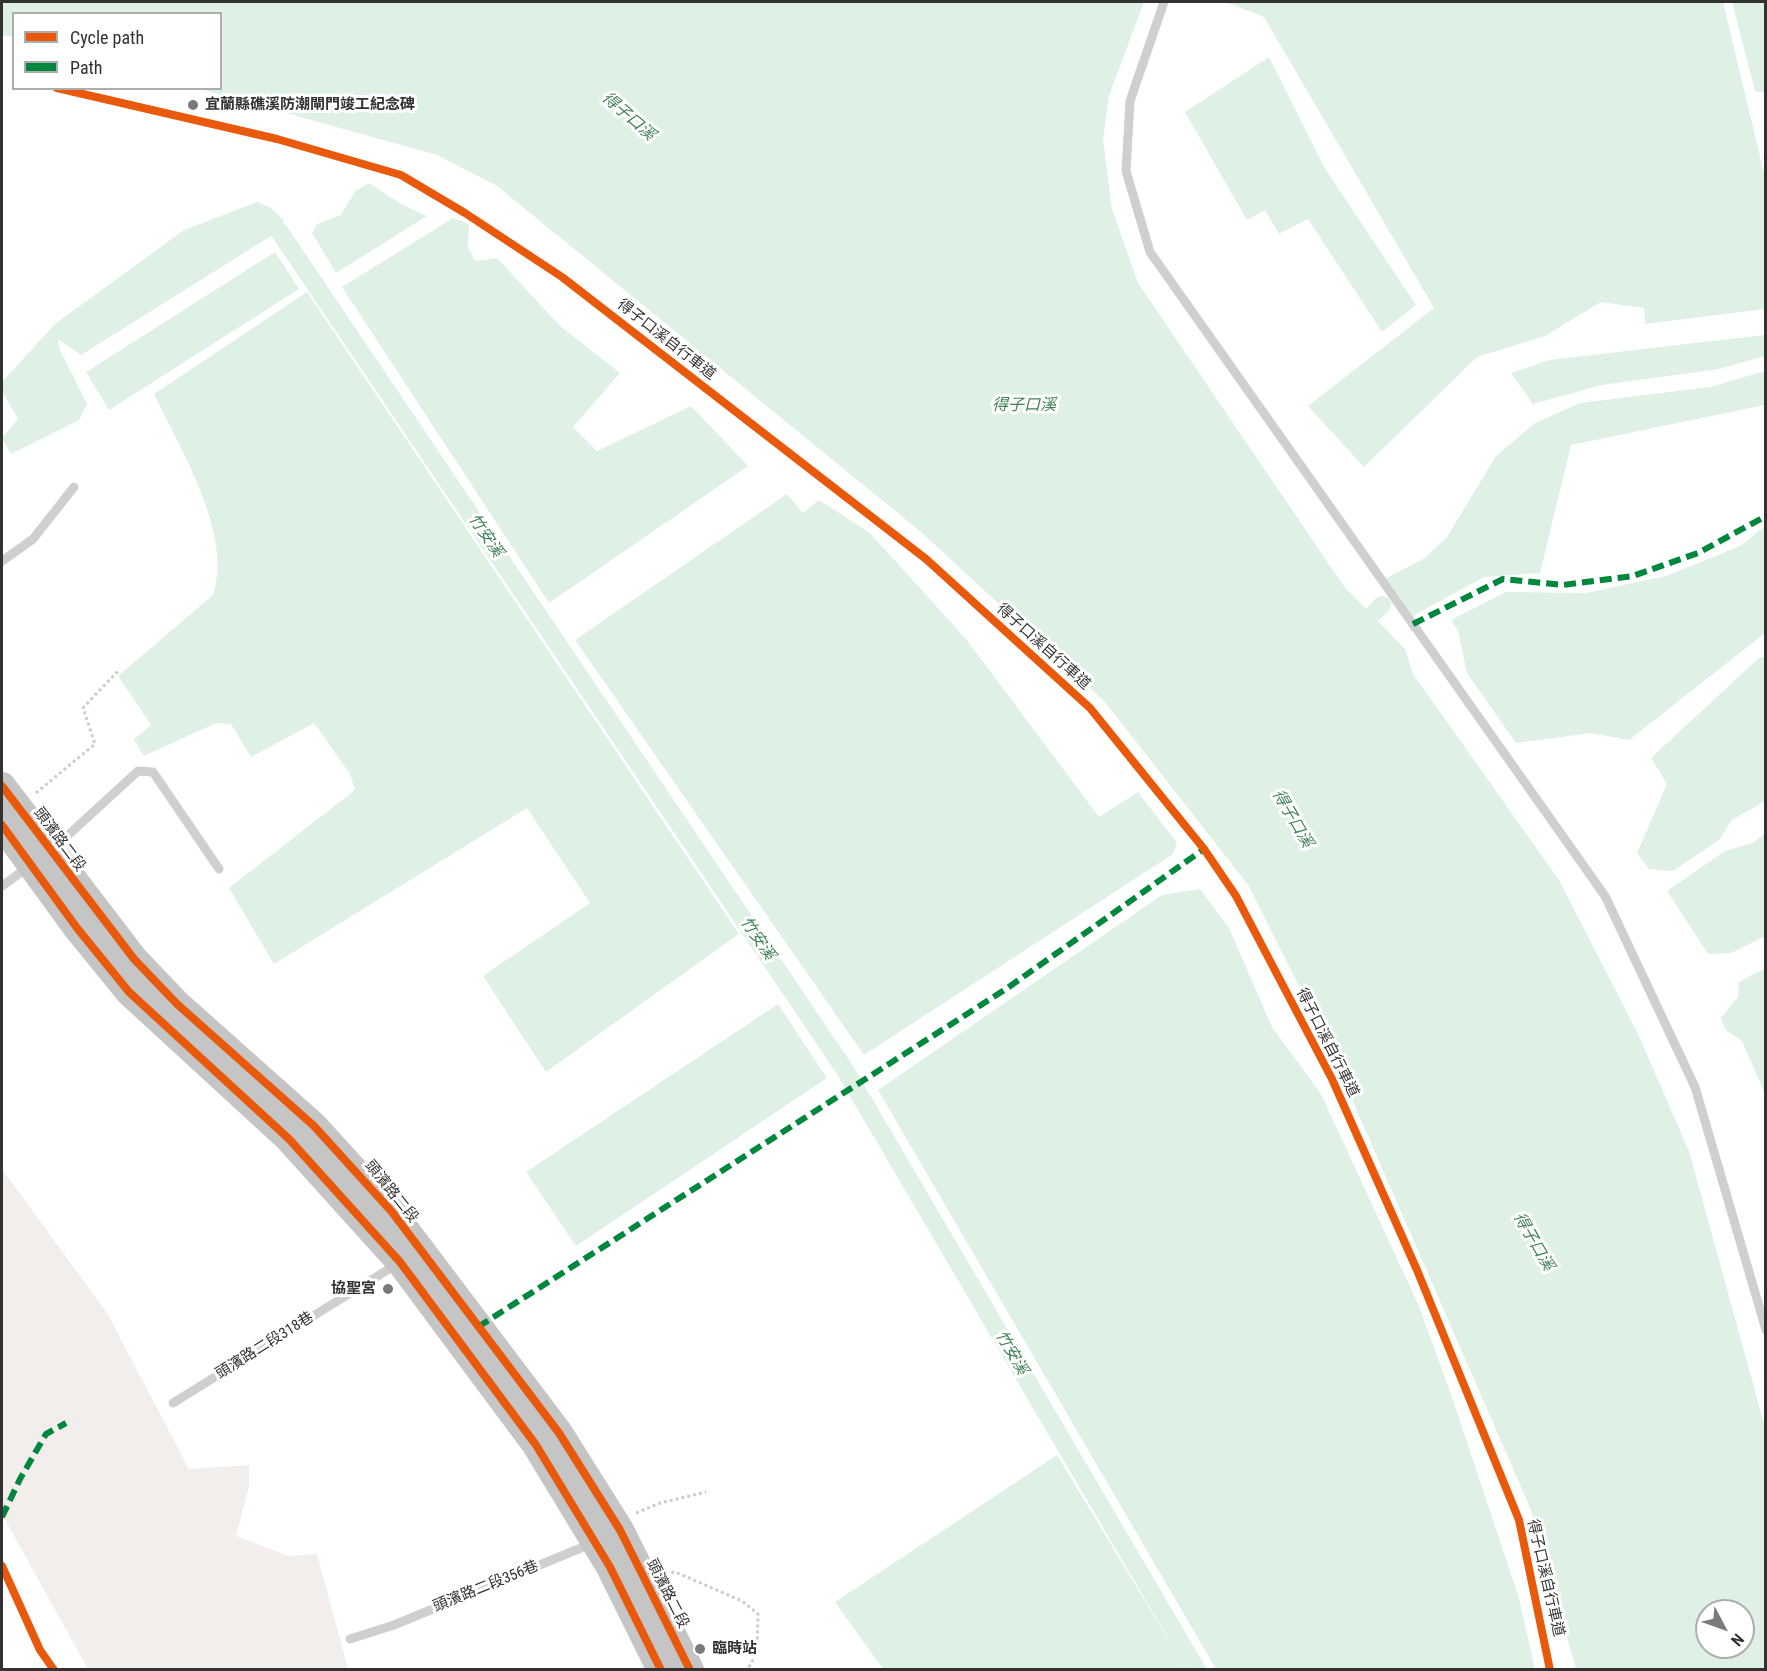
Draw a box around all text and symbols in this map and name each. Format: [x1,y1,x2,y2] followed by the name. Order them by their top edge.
[12,12,222,90] legend
[70,27,144,48] text: Cycle path
[70,57,103,78] text: Path
[598,89,658,145] water label: 得子口溪
[205,96,415,114] place label: 宜蘭縣礁溪防潮閘門竣工紀念碑
[186,98,200,112] marker: 宜蘭縣礁溪防潮閘門竣工紀念碑
[613,296,719,384] street label: 得子口溪自行車道
[992,396,1056,416] water label: 得子口溪
[464,511,506,561] water label: 竹安溪
[992,600,1094,694] street label: 得子口溪自行車道
[1268,786,1316,852] water label: 得子口溪
[29,805,89,875] street label: 頭濱路二段
[736,914,778,964] water label: 竹安溪
[1292,985,1362,1101] street label: 得子口溪自行車道
[360,1157,422,1227] street label: 頭濱路二段
[1509,1209,1557,1275] water label: 得子口溪
[331,1280,376,1298] place label: 協聖宮
[381,1282,395,1296] marker: 協聖宮
[213,1309,317,1383] street label: 頭濱路二段318巷
[991,1327,1031,1379] water label: 竹安溪
[1523,1518,1567,1638] street label: 得子口溪自行車道
[642,1557,692,1631] street label: 頭濱路二段
[431,1558,541,1616] street label: 頭濱路二段356巷
[1695,1599,1755,1659] north arrow
[1727,1630,1748,1650] text: N
[712,1640,757,1658] place label: 臨時站
[693,1642,707,1656] marker: 臨時站

